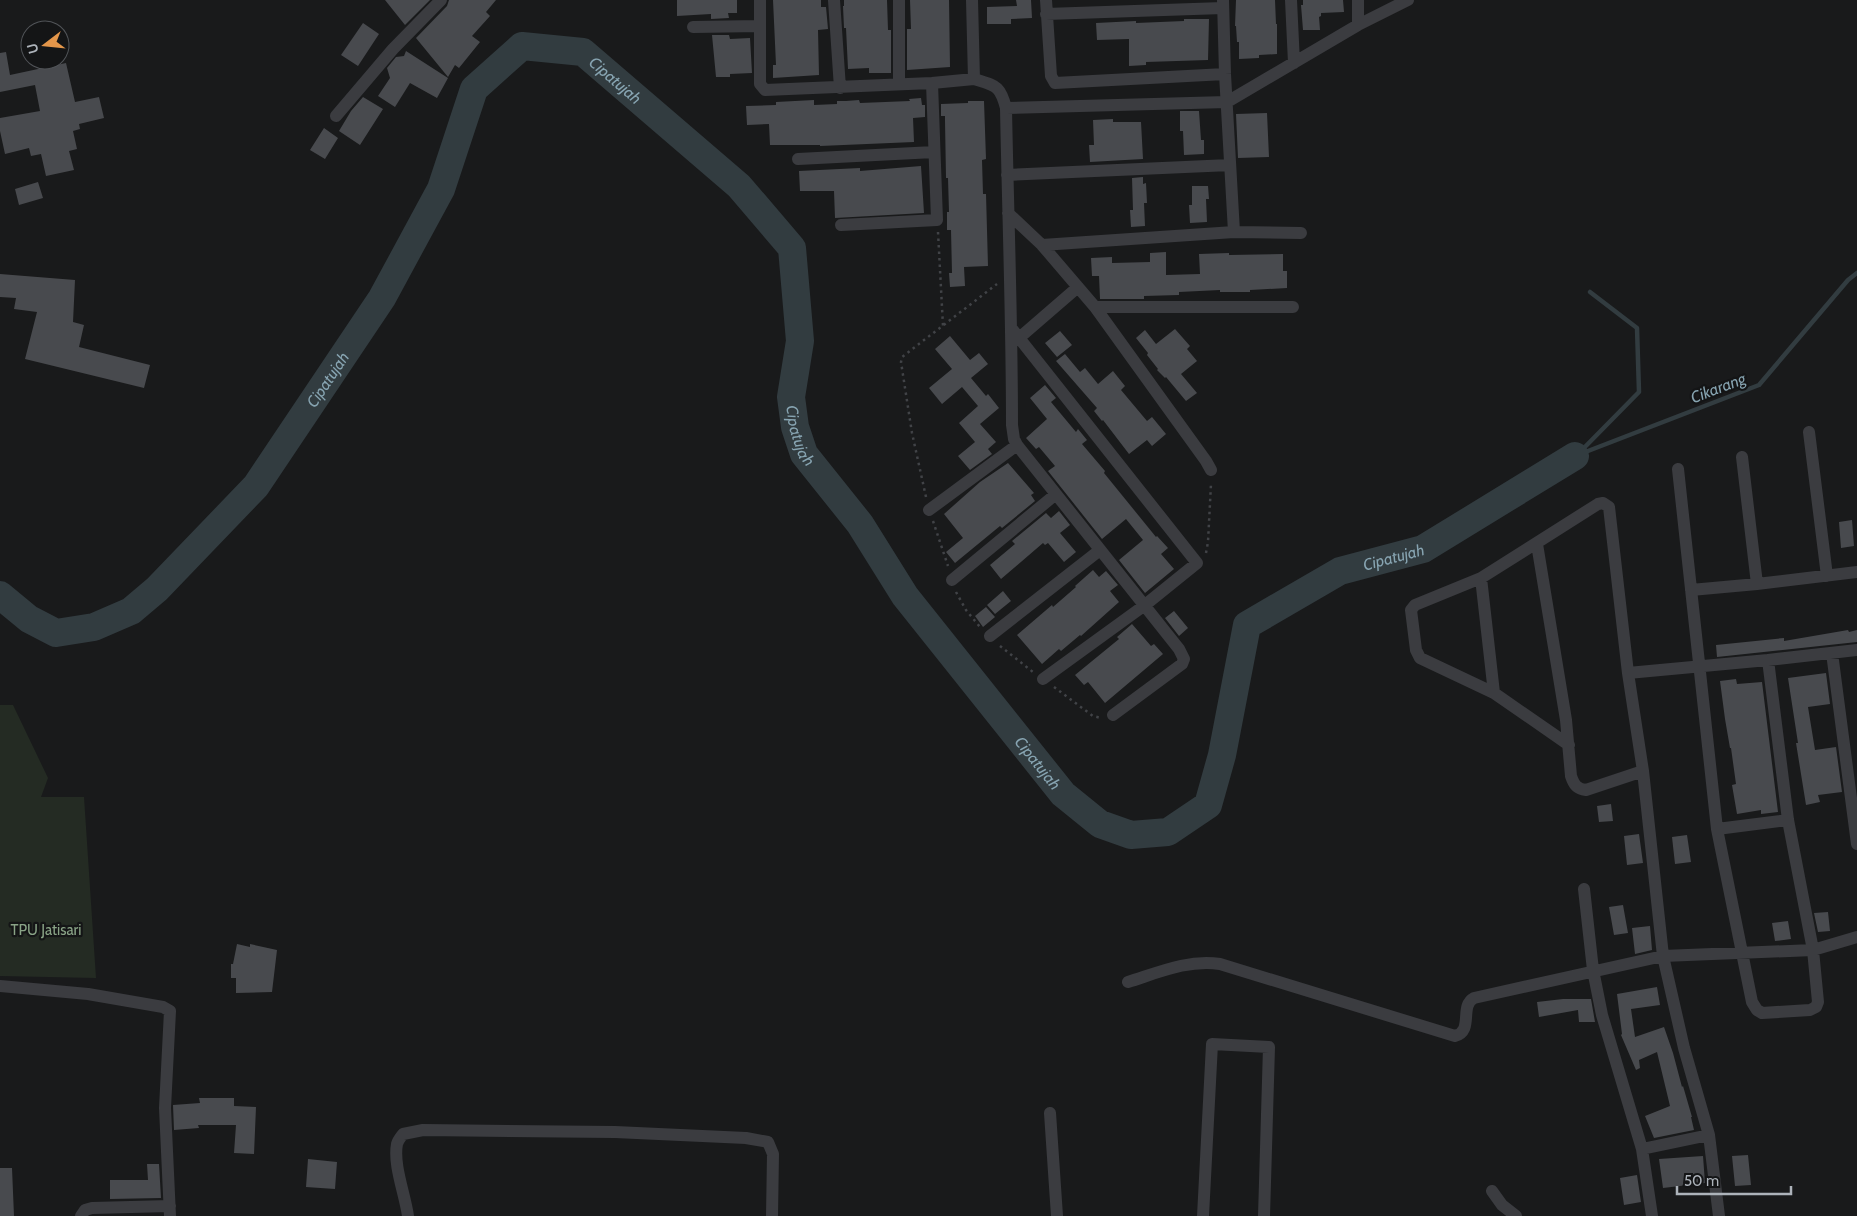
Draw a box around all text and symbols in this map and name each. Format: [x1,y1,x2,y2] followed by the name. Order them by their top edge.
[20,20,70,70] north arrow
[22,41,43,56] text: U
[586,52,646,108] water label: Cipatujah
[302,348,353,411] water label: Cipatujah
[1688,369,1749,407] water label: Cikarang
[783,404,819,470] water label: Cipatujah
[1361,540,1426,574] water label: Cipatujah
[1011,732,1065,793] water label: Cipatujah
[10,921,82,939] park label: TPU Jatisari
[1677,1164,1791,1196] scale bar
[1684,1172,1719,1190] text: 50 m

